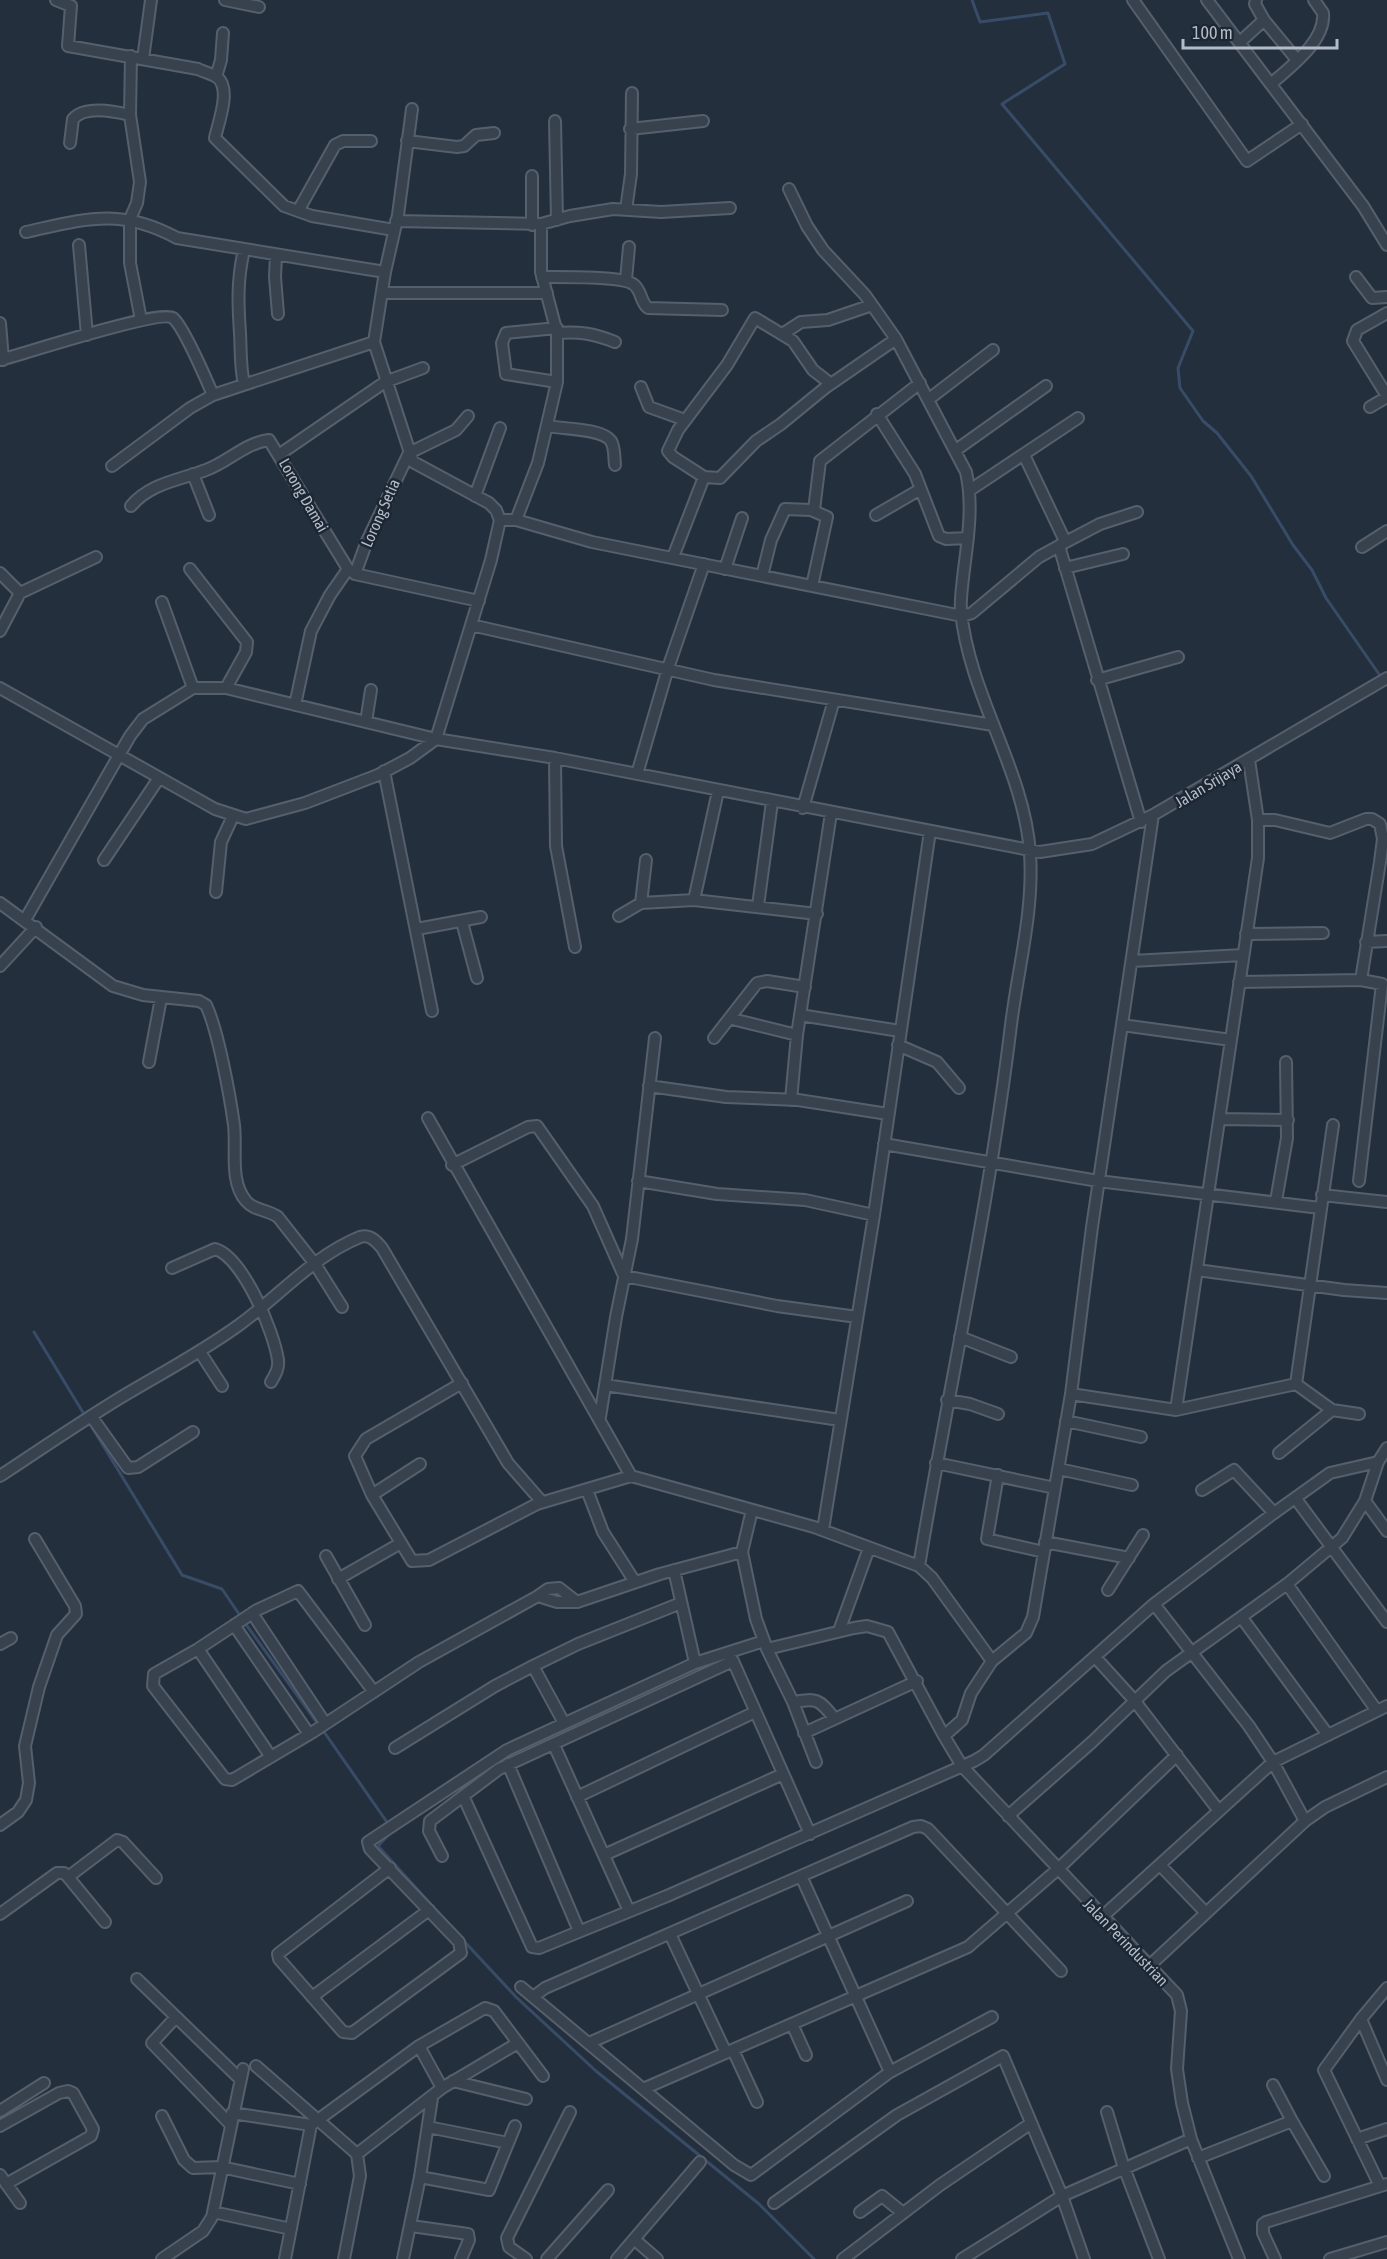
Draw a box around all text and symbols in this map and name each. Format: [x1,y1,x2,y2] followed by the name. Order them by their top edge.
[1183,12,1338,50] scale bar
[1192,22,1233,43] text: 100 m
[275,455,332,535] street label: Lorong Damai
[357,476,404,550] street label: Lorong Setia
[1172,757,1245,812] street label: Jalan Srijaya
[1080,1895,1172,1989] street label: Jalan Perindustrian

